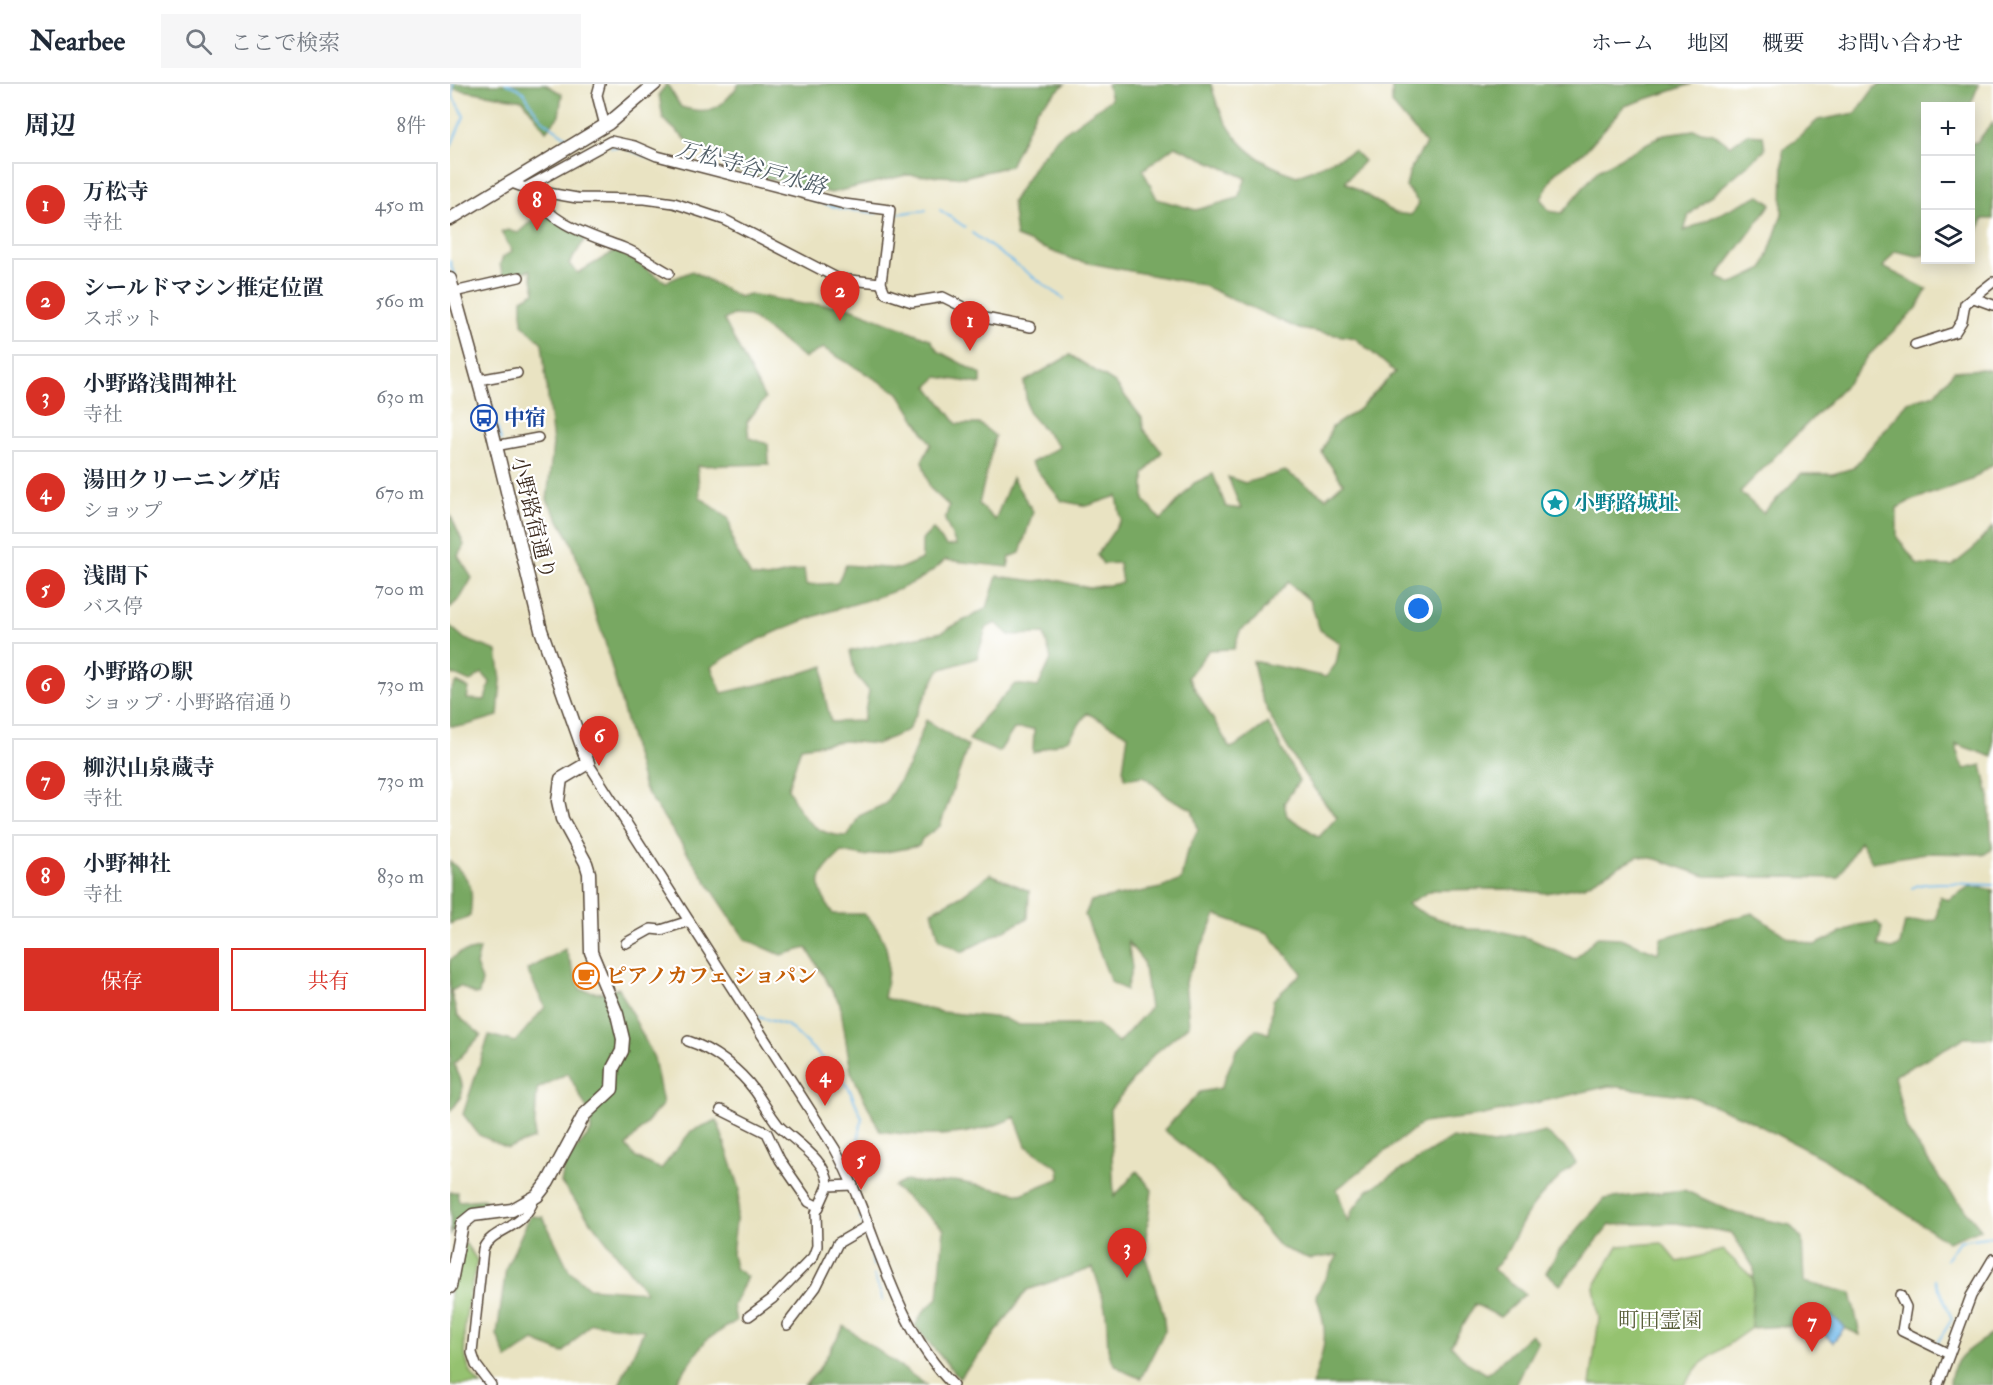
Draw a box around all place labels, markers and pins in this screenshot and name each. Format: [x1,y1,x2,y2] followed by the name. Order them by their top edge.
[518,182,556,231] pin: 8
[820,272,860,321] pin: 2
[950,302,990,351] pin: 1
[469,403,499,433] bus stop icon: 中宿
[504,405,546,432] place label: 中宿
[1540,488,1570,518] place icon: 小野路城址
[1574,490,1679,517] place label: 小野路城址
[580,716,618,766] pin: 6
[571,961,601,991] cafe icon: ピアノカフェ ショパン
[606,963,817,990] place label: ピアノカフェ ショパン
[806,1056,844,1106] pin: 4
[842,1140,880,1190] pin: 5
[1108,1228,1146,1278] pin: 3
[1792,1302,1832,1352] pin: 7

